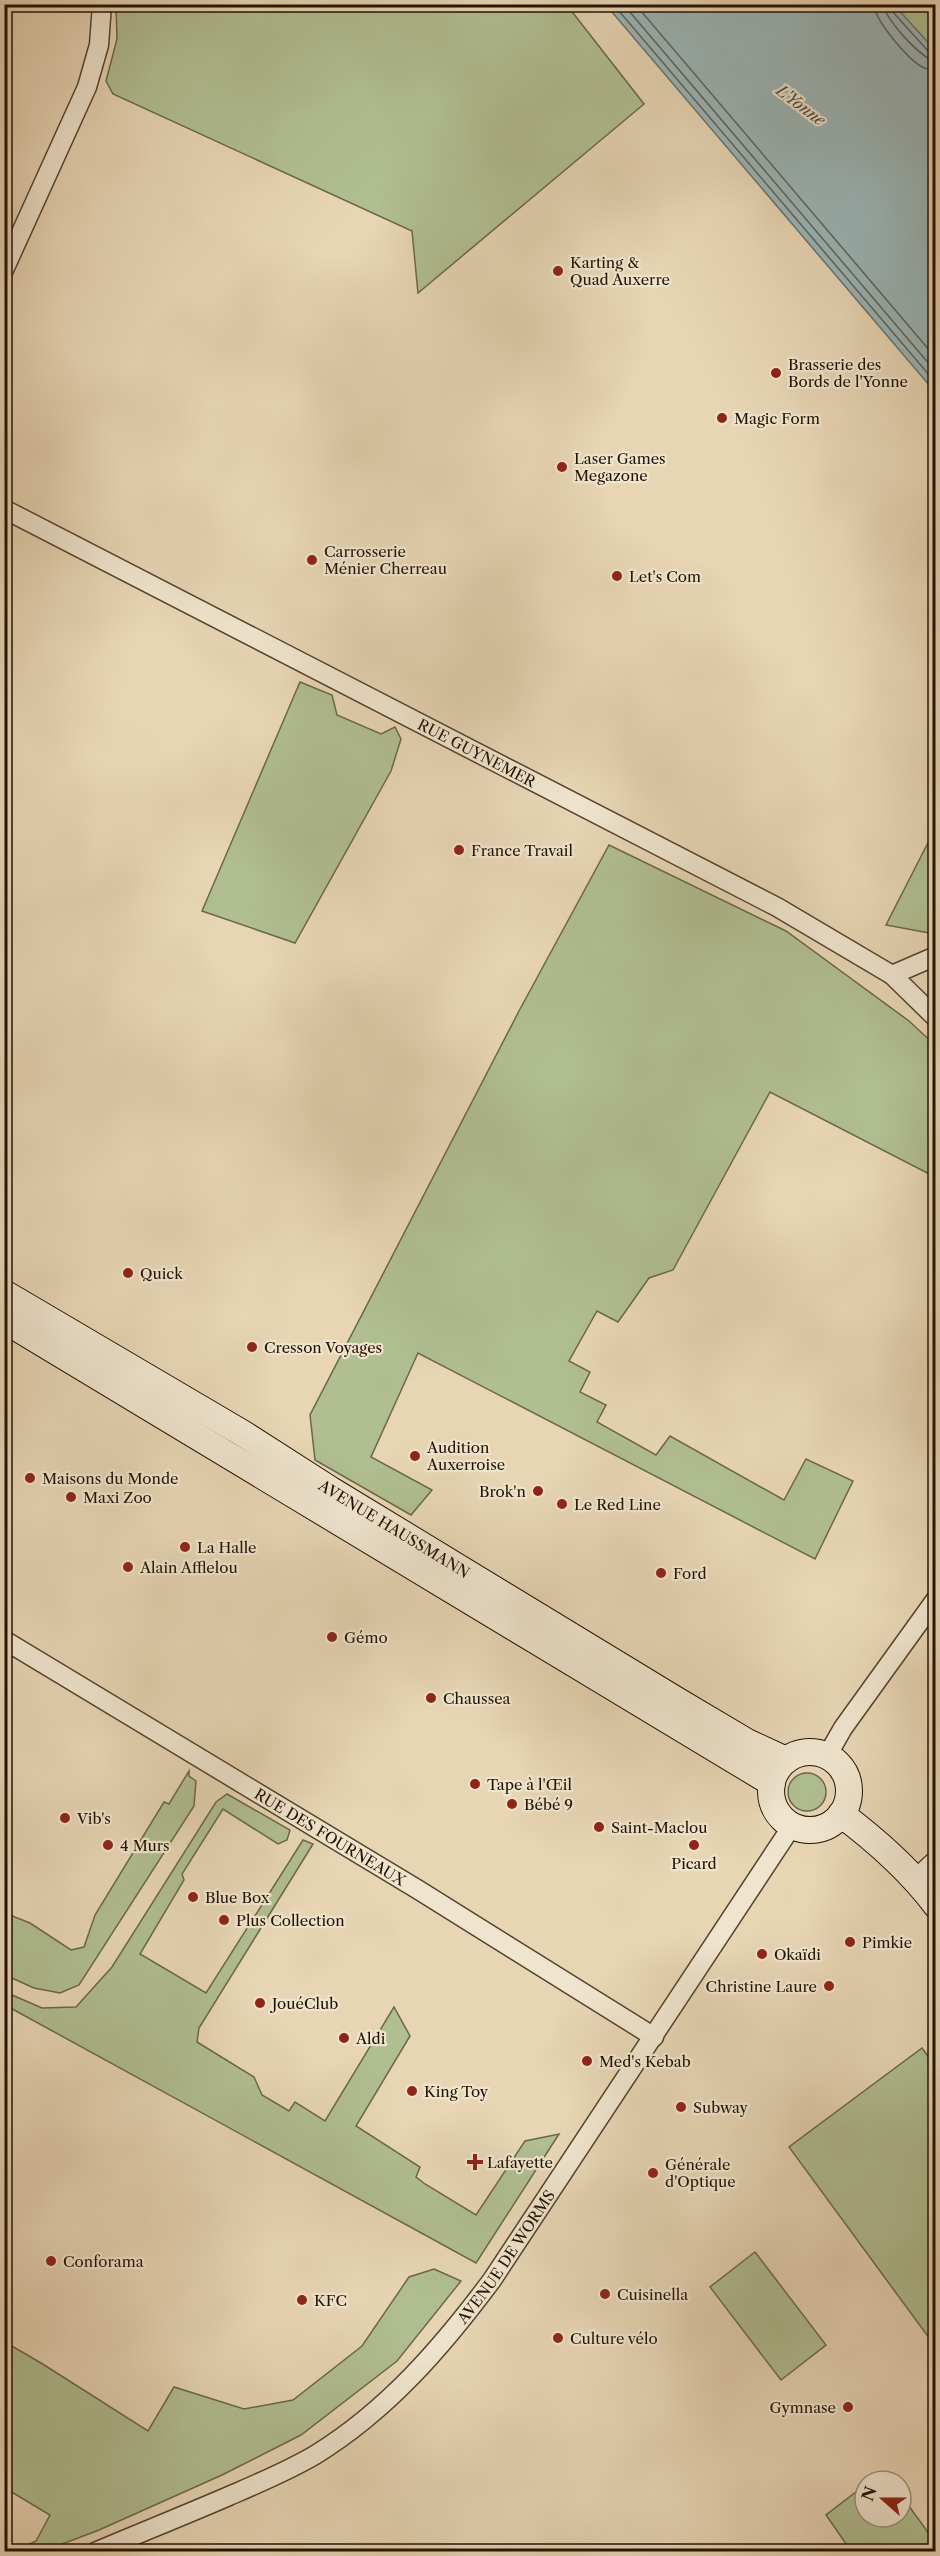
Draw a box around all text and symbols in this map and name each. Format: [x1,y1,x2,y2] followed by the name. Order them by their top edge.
[771,79,830,131] water label: L'Yonne
[570,253,670,289] place label: Karting & Quad Auxerre
[551,264,565,278] marker: Karting & Quad Auxerre
[788,355,908,391] place label: Brasserie des Bords de l'Yonne
[769,366,783,380] marker: Brasserie des Bords de l'Yonne
[734,409,820,428] place label: Magic Form
[715,411,729,425] marker: Magic Form
[574,449,666,485] place label: Laser Games Megazone
[555,460,569,474] marker: Laser Games Megazone
[324,542,447,578] place label: Carrosserie Ménier Cherreau
[305,553,319,567] marker: Carrosserie Ménier Cherreau
[629,567,701,586] place label: Let's Com
[610,569,624,583] marker: Let's Com
[415,714,540,791] street label: RUE GUYNEMER
[471,841,573,860] place label: France Travail
[452,843,466,857] marker: France Travail
[140,1264,184,1283] place label: Quick
[121,1266,135,1280] marker: Quick
[264,1338,382,1357] place label: Cresson Voyages
[245,1340,259,1354] marker: Cresson Voyages
[426,1438,505,1474] place label: Audition Auxerroise
[408,1449,422,1463] marker: Audition Auxerroise
[42,1469,178,1488] place label: Maisons du Monde
[23,1471,37,1485] marker: Maisons du Monde
[315,1475,473,1582] street label: AVENUE HAUSSMANN
[479,1482,527,1501] place label: Brok'n
[531,1484,545,1498] marker: Brok'n
[83,1488,152,1507] place label: Maxi Zoo
[64,1490,78,1504] marker: Maxi Zoo
[574,1495,661,1514] place label: Le Red Line
[555,1497,569,1511] marker: Le Red Line
[197,1538,257,1557] place label: La Halle
[178,1540,192,1554] marker: La Halle
[139,1558,238,1577] place label: Alain Afflelou
[121,1560,135,1574] marker: Alain Afflelou
[673,1564,707,1583] place label: Ford
[654,1566,668,1580] marker: Ford
[344,1628,388,1647] place label: Gémo
[325,1630,339,1644] marker: Gémo
[443,1689,511,1708] place label: Chaussea
[424,1691,438,1705] marker: Chaussea
[487,1775,572,1794] place label: Tape à l'Œil
[468,1777,482,1791] marker: Tape à l'Œil
[251,1784,410,1890] street label: RUE DES FOURNEAUX
[524,1795,573,1814] place label: Bébé 9
[505,1797,519,1811] marker: Bébé 9
[76,1809,111,1828] place label: Vib's
[58,1811,72,1825] marker: Vib's
[611,1818,708,1837] place label: Saint-Maclou
[592,1820,606,1834] marker: Saint-Maclou
[120,1836,170,1855] place label: 4 Murs
[101,1838,115,1852] marker: 4 Murs
[687,1838,701,1852] marker: Picard
[671,1854,717,1873] place label: Picard
[205,1888,270,1907] place label: Blue Box
[186,1890,200,1904] marker: Blue Box
[236,1911,345,1930] place label: Plus Collection
[217,1913,231,1927] marker: Plus Collection
[862,1933,912,1952] place label: Pimkie
[843,1935,857,1949] marker: Pimkie
[774,1945,821,1964] place label: Okaïdi
[755,1947,769,1961] marker: Okaïdi
[706,1977,817,1996] place label: Christine Laure
[822,1979,836,1993] marker: Christine Laure
[270,1994,338,2013] place label: JouéClub
[253,1996,267,2010] marker: JouéClub
[355,2029,386,2048] place label: Aldi
[337,2031,351,2045] marker: Aldi
[599,2052,691,2071] place label: Med's Kebab
[580,2054,594,2068] marker: Med's Kebab
[424,2082,489,2101] place label: King Toy
[405,2084,419,2098] marker: King Toy
[693,2098,748,2117] place label: Subway
[674,2100,688,2114] marker: Subway
[487,2153,553,2172] place label: Lafayette
[468,2155,482,2169] marker: Lafayette
[665,2155,736,2191] place label: Générale d'Optique
[646,2166,660,2180] marker: Générale d'Optique
[452,2186,559,2328] street label: AVENUE DE WORMS
[63,2252,144,2271] place label: Conforama
[44,2254,58,2268] marker: Conforama
[617,2285,688,2304] place label: Cuisinella
[598,2287,612,2301] marker: Cuisinella
[314,2291,347,2310] place label: KFC
[295,2293,309,2307] marker: KFC
[570,2329,658,2348] place label: Culture vélo
[551,2331,565,2345] marker: Culture vélo
[769,2398,836,2417] place label: Gymnase
[841,2400,855,2414] marker: Gymnase
[853,2469,913,2529] north arrow
[857,2483,881,2504] text: N

